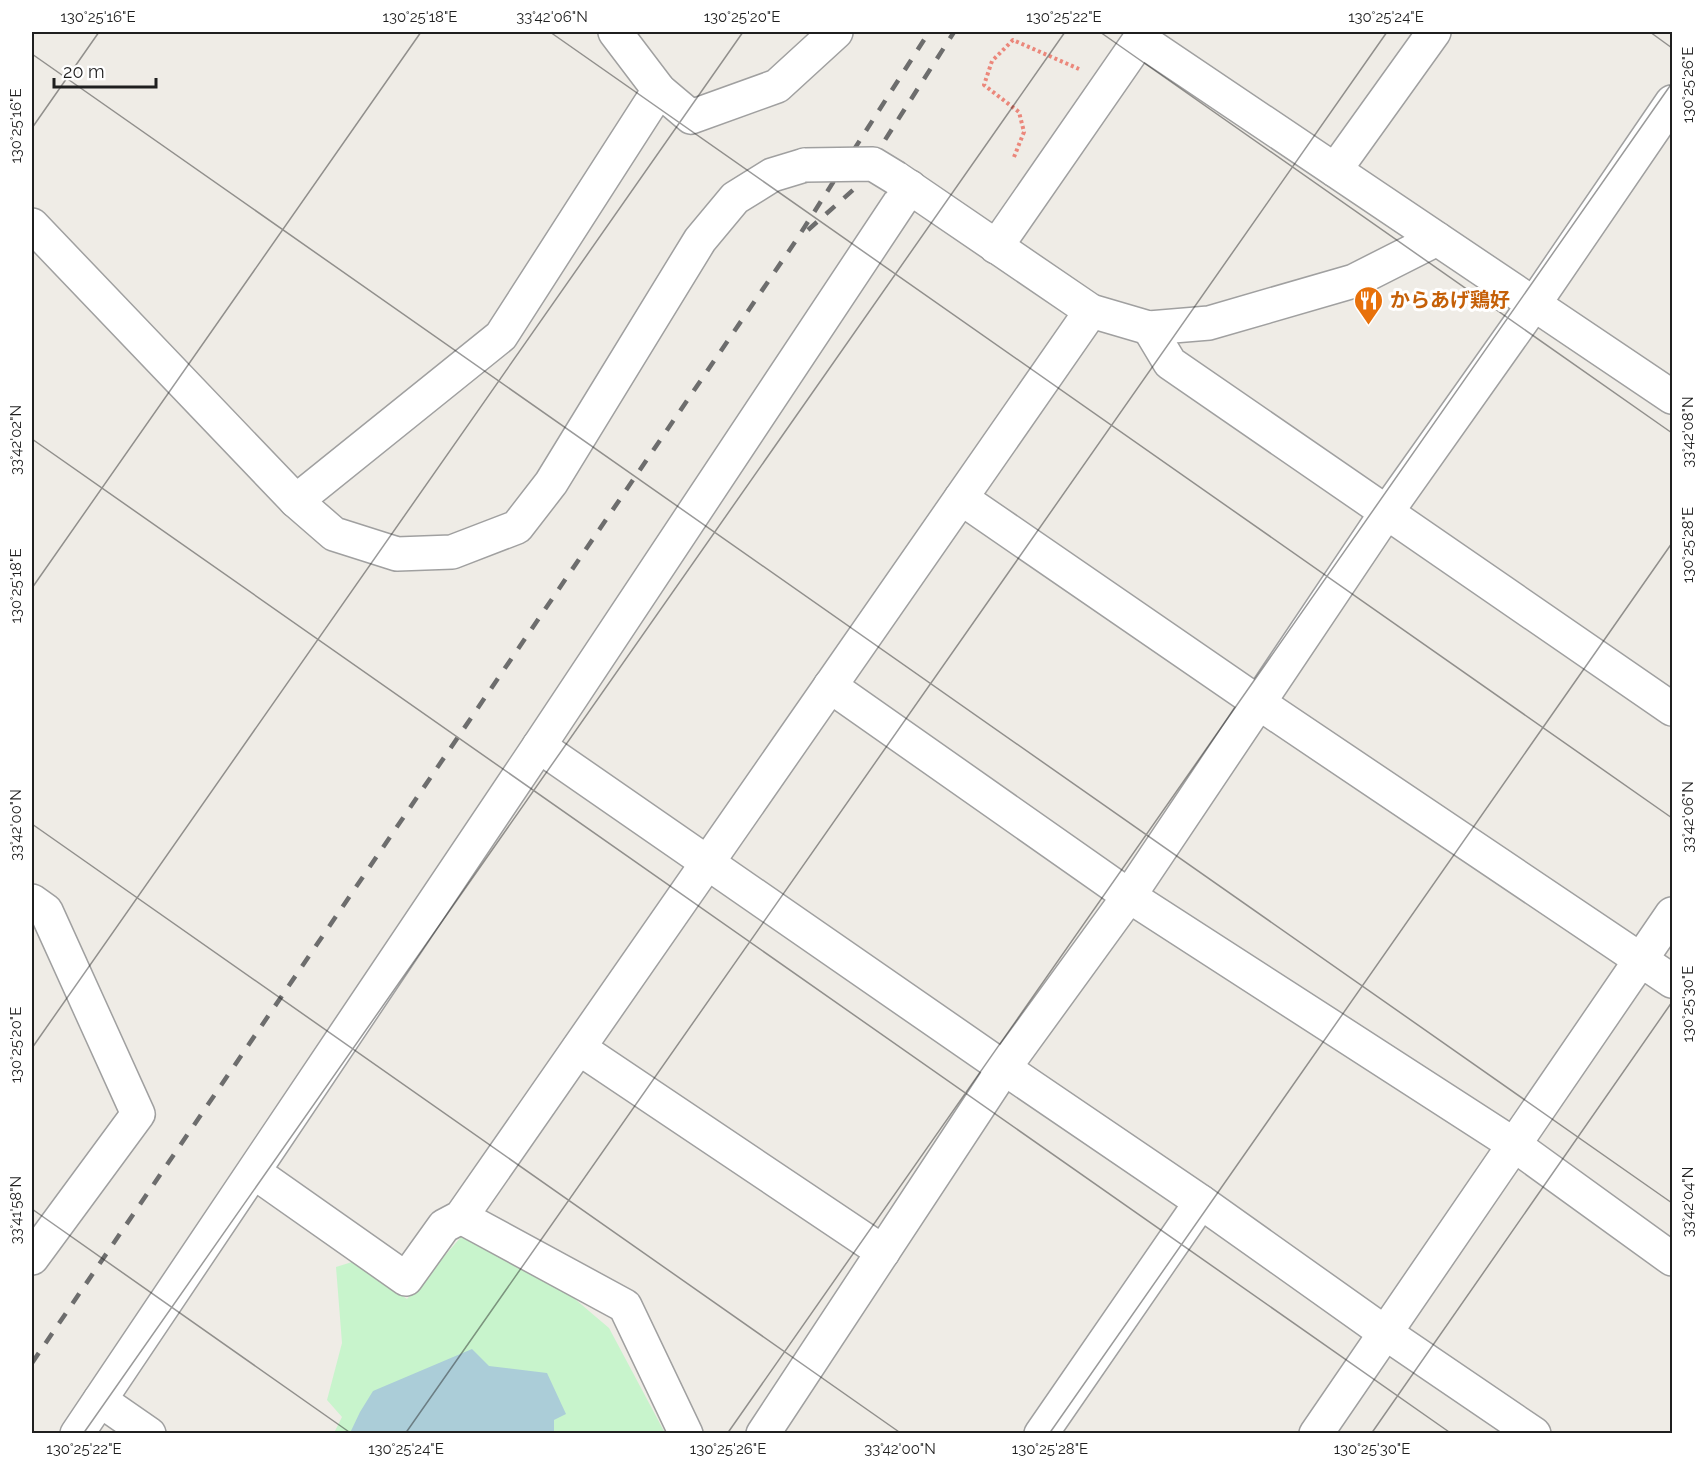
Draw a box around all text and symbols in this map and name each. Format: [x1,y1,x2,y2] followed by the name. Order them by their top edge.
[60,8,136,26] text: 130°25'16"E
[382,8,458,26] text: 130°25'18"E
[516,8,588,26] text: 33°42'06"N
[704,8,780,26] text: 130°25'20"E
[1026,8,1102,26] text: 130°25'22"E
[1348,8,1424,26] text: 130°25'24"E
[1679,47,1697,123] text: 130°25'26"E
[54,51,156,89] scale bar
[63,61,105,82] text: 20 m
[7,88,25,164] text: 130°25'16"E
[1353,284,1385,326] restaurant icon: からあげ鶏好
[1390,288,1510,312] place label: からあげ鶏好
[1679,396,1697,468] text: 33°42'08"N
[7,405,25,475] text: 33°42'02"N
[1679,507,1697,583] text: 130°25'28"E
[7,548,25,624] text: 130°25'18"E
[1679,781,1697,853] text: 33°42'06"N
[7,789,25,861] text: 33°42'00"N
[1679,966,1697,1042] text: 130°25'30"E
[7,1007,25,1083] text: 130°25'20"E
[1679,1167,1697,1237] text: 33°42'04"N
[7,1176,25,1244] text: 33°41'58"N
[46,1440,122,1458] text: 130°25'22"E
[368,1440,444,1458] text: 130°25'24"E
[690,1440,766,1458] text: 130°25'26"E
[864,1440,936,1458] text: 33°42'00"N
[1012,1440,1088,1458] text: 130°25'28"E
[1334,1440,1410,1458] text: 130°25'30"E

